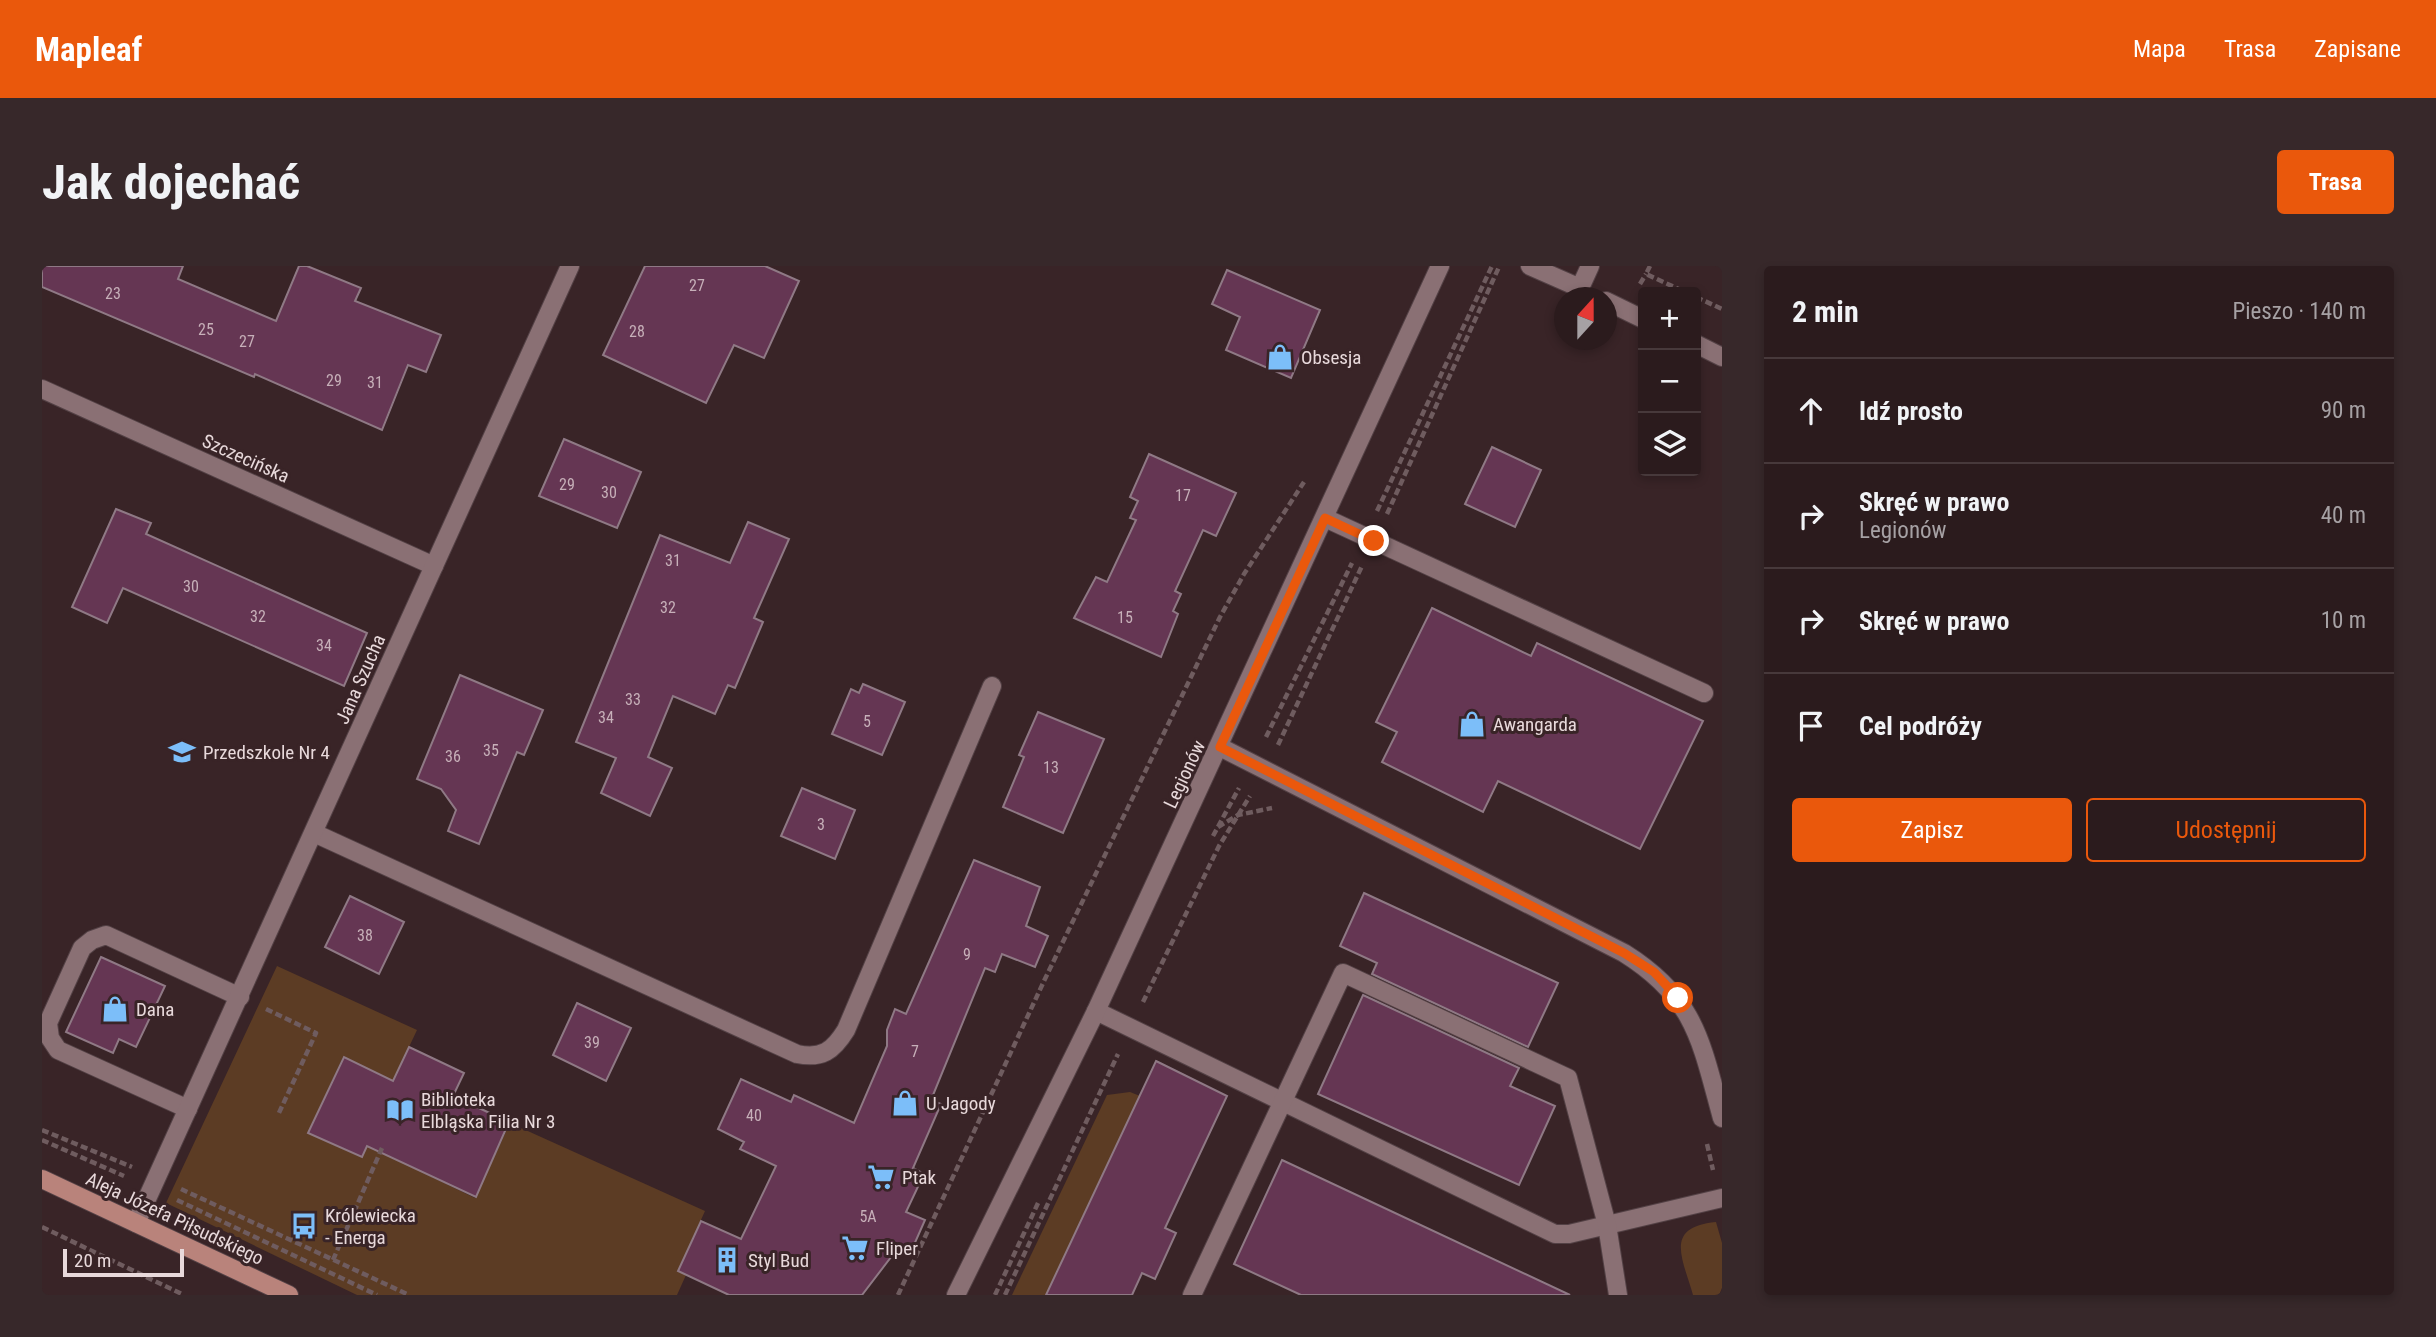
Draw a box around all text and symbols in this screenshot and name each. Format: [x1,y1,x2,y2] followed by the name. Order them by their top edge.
[35,30,142,69] text: Mapleaf
[2133,35,2186,63] text: Mapa
[2224,35,2276,63] text: Trasa
[2314,35,2401,63] text: Zapisane
[2277,150,2394,214] button: Trasa
[42,154,300,211] text: Jak dojechać
[689,276,705,295] house number: 27
[105,284,121,303] house number: 23
[1554,287,1617,350] north arrow
[1638,287,1701,476] map controls
[1638,287,1701,350] button: +
[1792,294,1859,329] text: 2 min
[2232,298,2366,325] text: Pieszo · 140 m
[198,320,214,339] house number: 25
[629,322,645,341] house number: 28
[239,332,255,351] house number: 27
[1265,342,1295,372] shop icon: Obsesja
[1301,346,1361,369] place label: Obsesja
[1638,350,1701,413] button: −
[326,371,342,390] house number: 29
[367,373,383,392] house number: 31
[1792,392,1830,430] icon: ahead
[1859,396,1963,426] text: Idź prosto
[2321,397,2366,424] text: 90 m
[1638,413,1701,476] button: layers
[199,429,293,488] street label: Szczecińska
[559,475,575,494] house number: 29
[601,483,617,502] house number: 30
[1175,486,1191,505] house number: 17
[1859,487,2009,517] text: Skręć w prawo
[1792,497,1830,535] icon: right
[2321,502,2366,529] text: 40 m
[1859,517,1947,544] text: Legionów
[1358,525,1389,556] route end
[665,551,681,570] house number: 31
[183,577,199,596] house number: 30
[660,598,676,617] house number: 32
[1792,602,1830,640] icon: right
[1859,606,2009,636] text: Skręć w prawo
[250,607,266,626] house number: 32
[2321,607,2366,634] text: 10 m
[1117,608,1133,627] house number: 15
[331,631,390,727] street label: Jana Szucha
[316,636,332,655] house number: 34
[625,690,641,709] house number: 33
[1792,707,1830,745] icon: arrive
[598,708,614,727] house number: 34
[1457,709,1487,739] shop icon: Awangarda
[1859,711,1982,741] text: Cel podróży
[863,712,871,731] house number: 5
[1493,713,1577,736] place label: Awangarda
[167,737,197,767] school or university icon: Przedszkole Nr 4
[1159,737,1210,812] street label: Legionów
[203,741,330,764] place label: Przedszkole Nr 4
[483,741,499,760] house number: 35
[445,747,461,766] house number: 36
[1043,758,1059,777] house number: 13
[1792,798,2072,862] button: Zapisz
[2086,798,2366,862] button: Udostępnij
[817,815,825,834] house number: 3
[357,926,373,945] house number: 38
[963,945,971,964] house number: 9
[1662,982,1693,1013] route start
[100,994,130,1024] shop icon: Dana
[136,998,174,1021] place label: Dana
[584,1033,600,1052] house number: 39
[911,1042,919,1061] house number: 7
[421,1088,555,1133] place label: Biblioteka Elbląska Filia Nr 3
[890,1088,920,1118] shop icon: U Jagody
[926,1092,996,1115] place label: U Jagody
[385,1095,415,1125] library icon: Biblioteka Elbląska Filia Nr 3
[746,1106,762,1125] house number: 40
[866,1162,896,1192] supermarket icon: Ptak
[902,1166,936,1189] place label: Ptak
[82,1167,267,1270] street label: Aleja Józefa Piłsudskiego
[325,1204,416,1249] place label: Królewiecka - Energa
[859,1207,877,1226] house number: 5A
[289,1211,319,1241] bus stop icon: Królewiecka - Energa
[840,1233,870,1263] supermarket icon: Fliper
[876,1237,918,1260] place label: Fliper
[712,1245,742,1275] building icon: Styl Bud
[63,1246,184,1278] scale bar
[74,1249,111,1272] text: 20 m
[748,1249,809,1272] place label: Styl Bud

